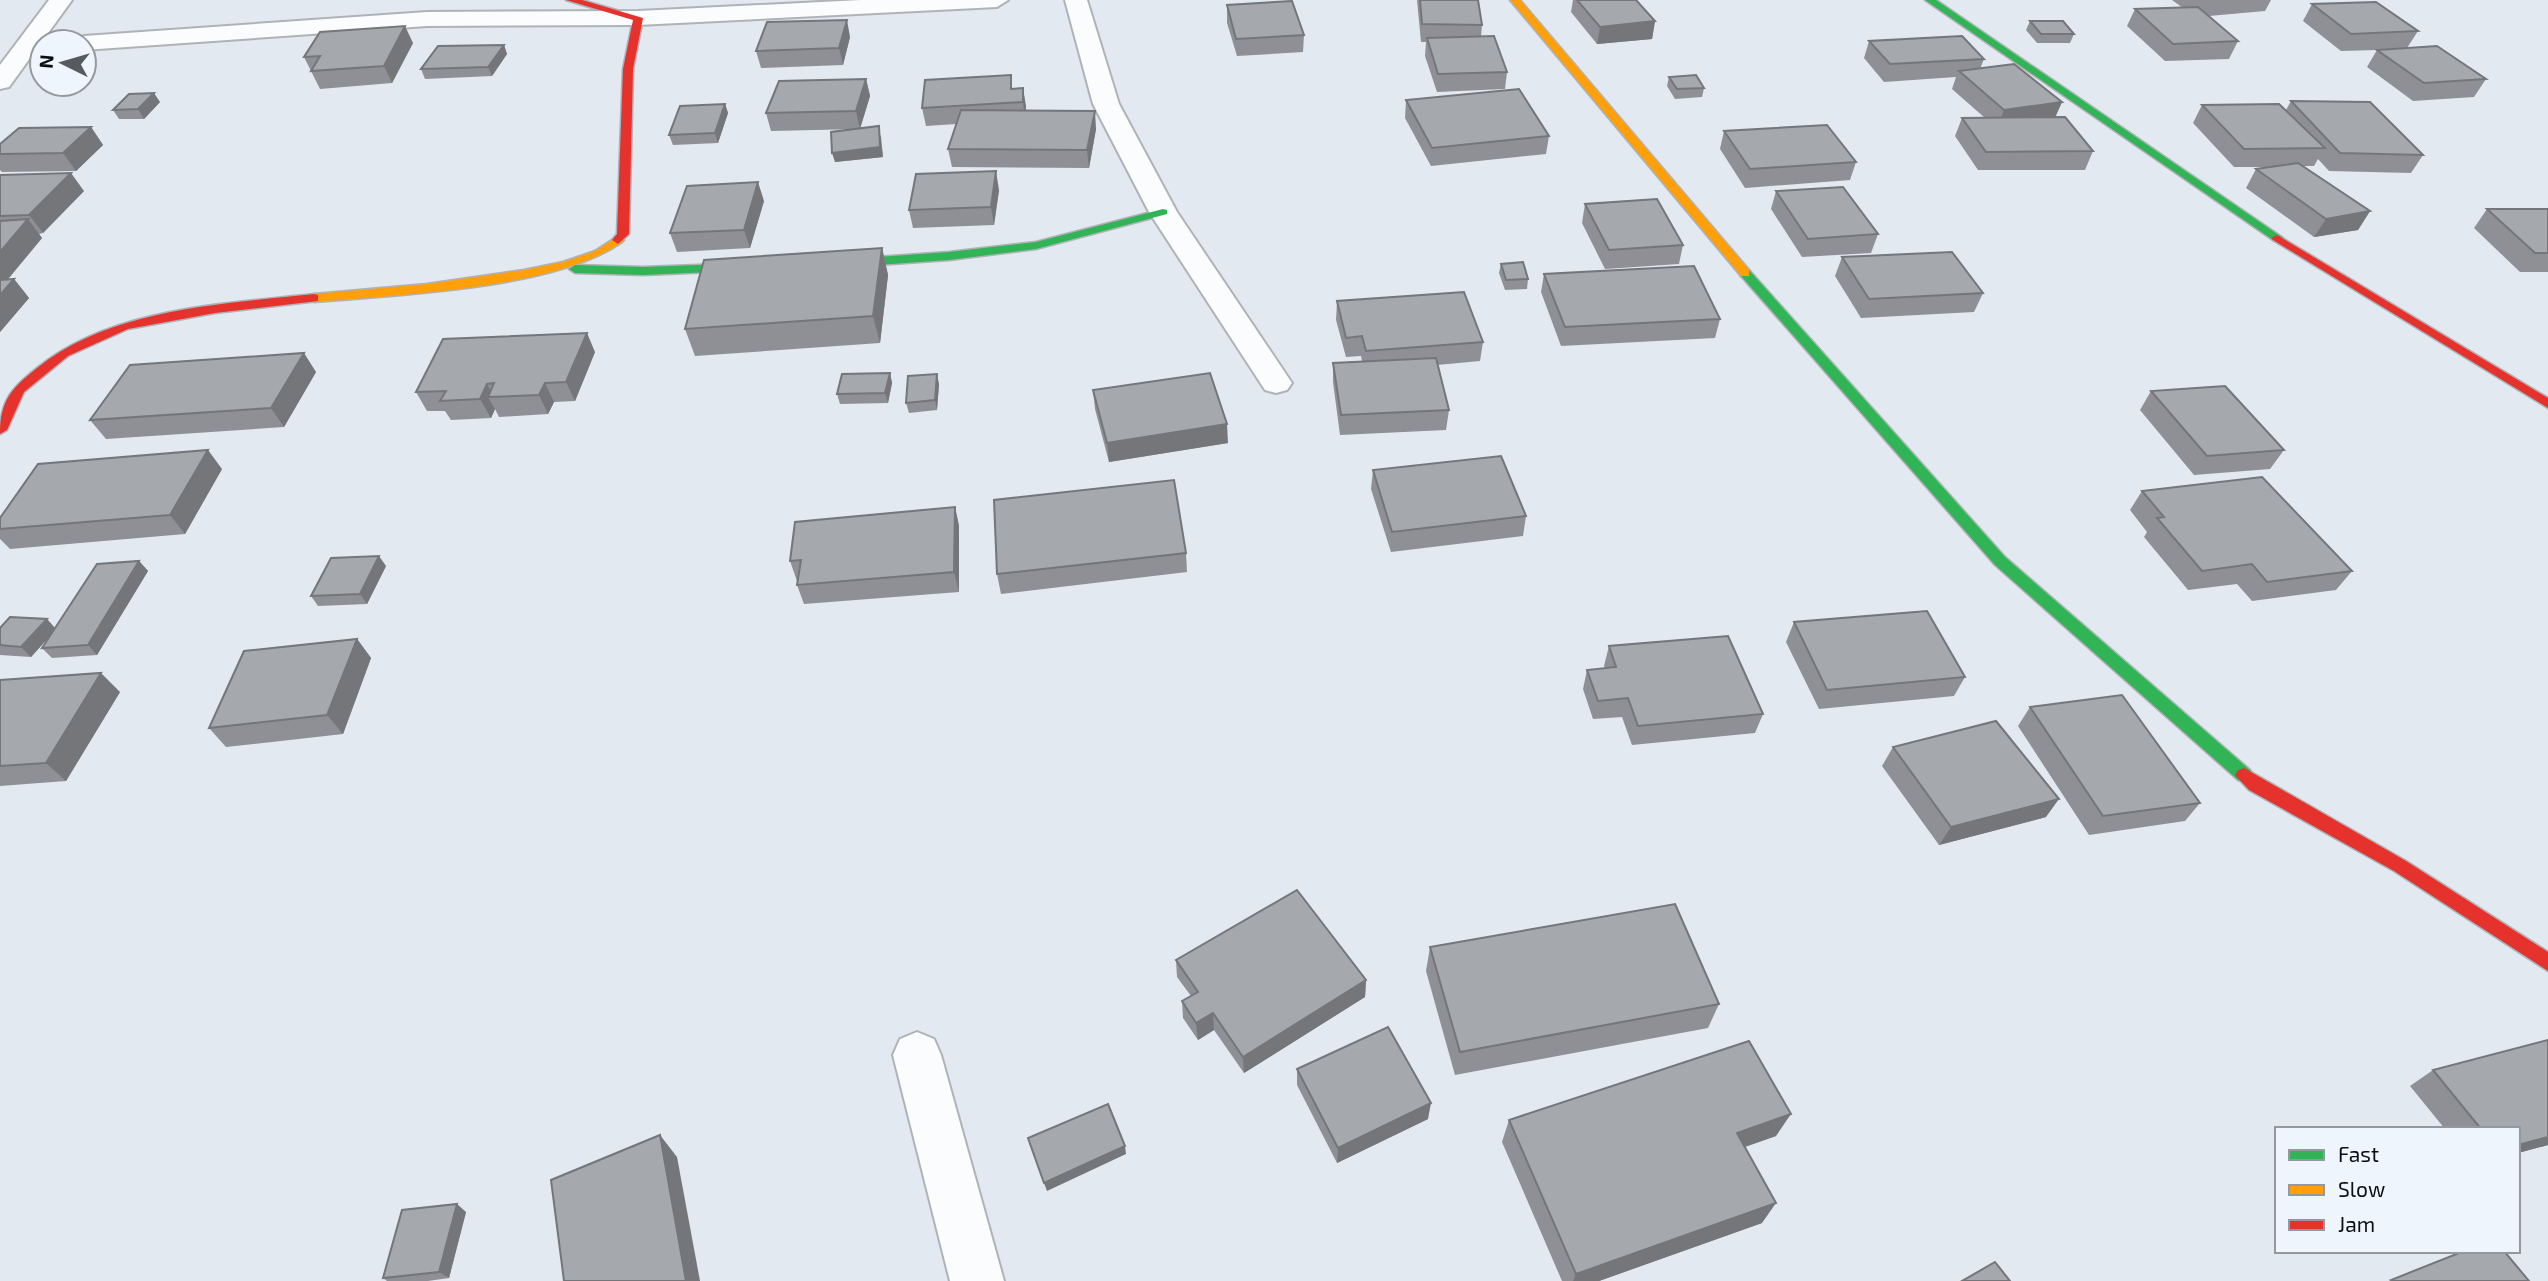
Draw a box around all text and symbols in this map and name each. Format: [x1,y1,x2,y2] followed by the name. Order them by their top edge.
[28,28,98,98] north arrow
[34,54,58,69] text: N
[2275,1127,2520,1253] legend
[2338,1141,2379,1166] text: Fast
[2338,1176,2385,1201] text: Slow
[2338,1211,2375,1236] text: Jam

